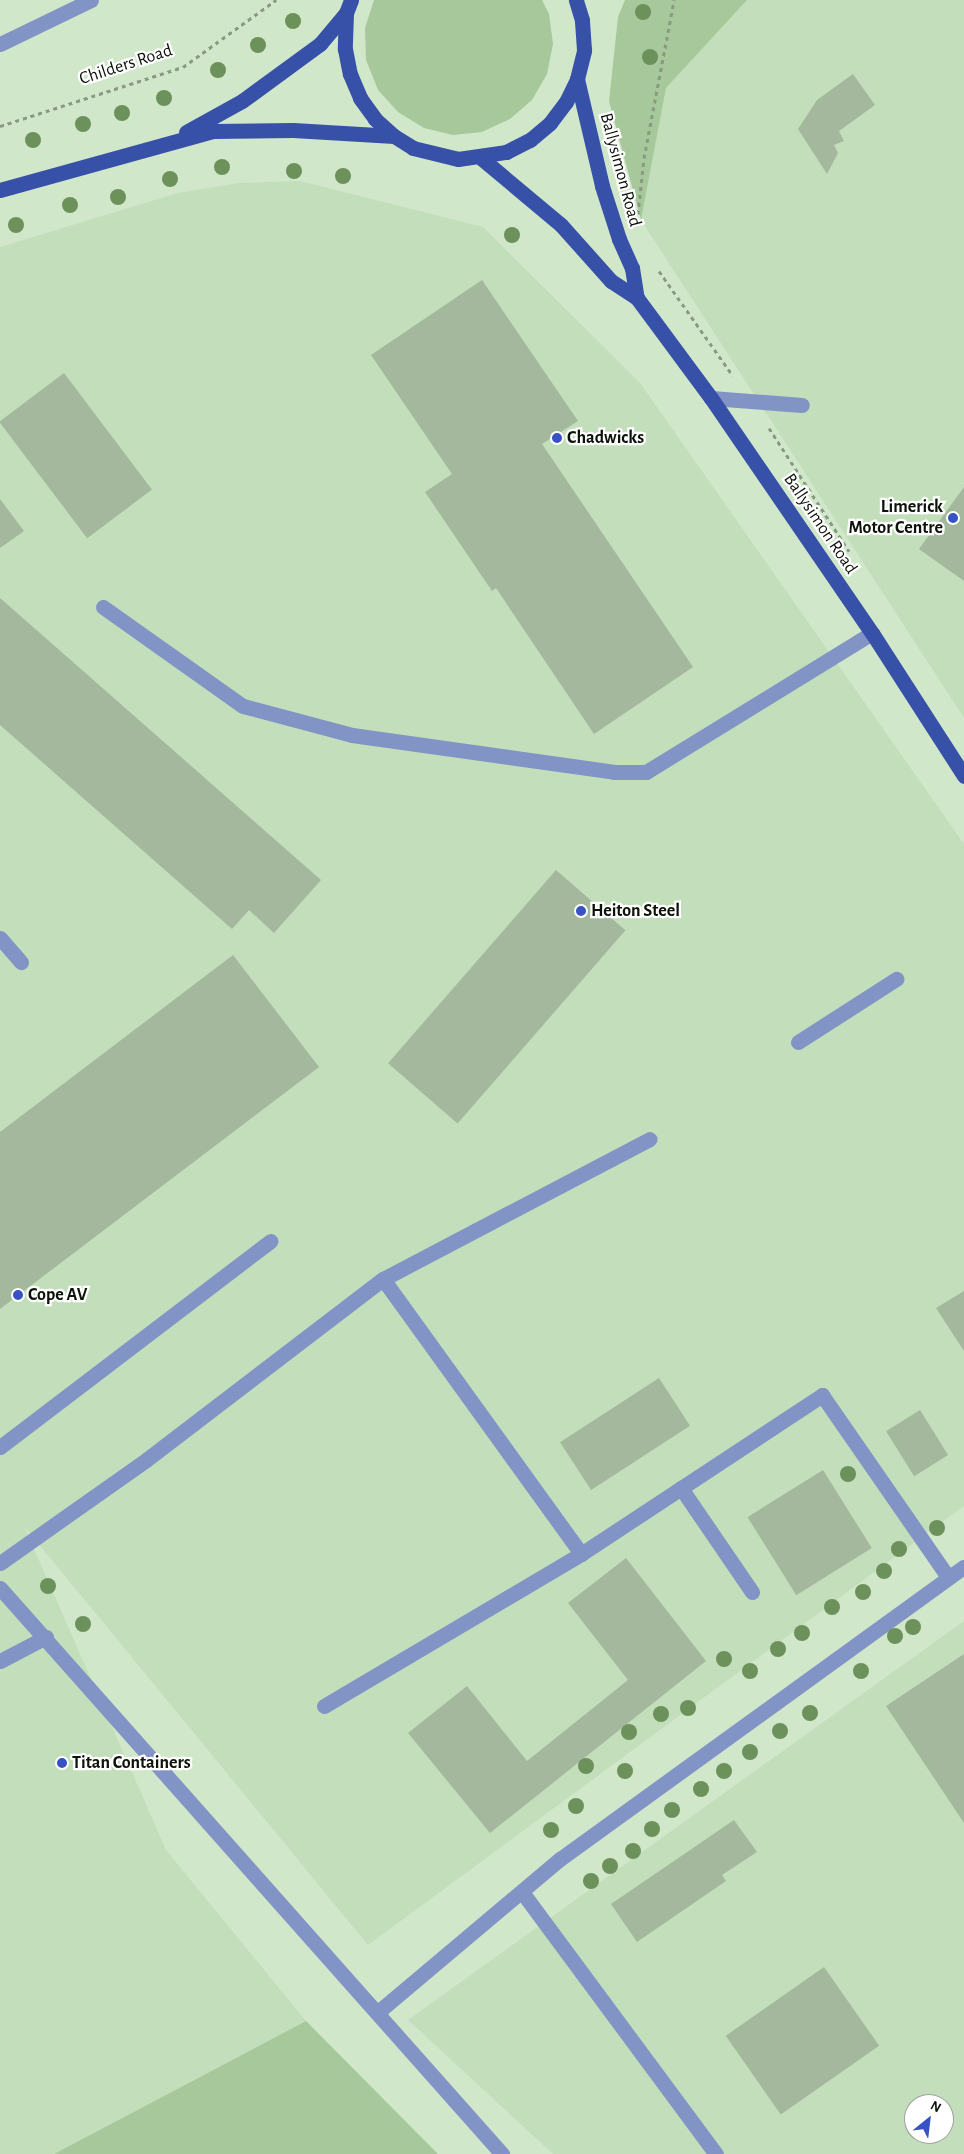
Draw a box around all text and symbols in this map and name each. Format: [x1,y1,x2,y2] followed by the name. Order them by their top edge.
[77,40,175,90] street label: Childers Road
[594,111,646,229] street label: Ballysimon Road
[567,427,644,449] place label: Chadwicks
[551,432,563,444] marker: Chadwicks
[778,470,862,578] street label: Ballysimon Road
[848,497,943,540] place label: Limerick Motor Centre
[947,512,959,524] marker: Limerick Motor Centre
[591,900,680,922] place label: Heiton Steel
[575,905,587,917] marker: Heiton Steel
[28,1284,87,1306] place label: Cope AV
[12,1289,24,1301] marker: Cope AV
[72,1752,191,1774] place label: Titan Containers
[56,1757,68,1769] marker: Titan Containers
[904,2094,954,2144] north arrow
[928,2098,943,2115] text: N

